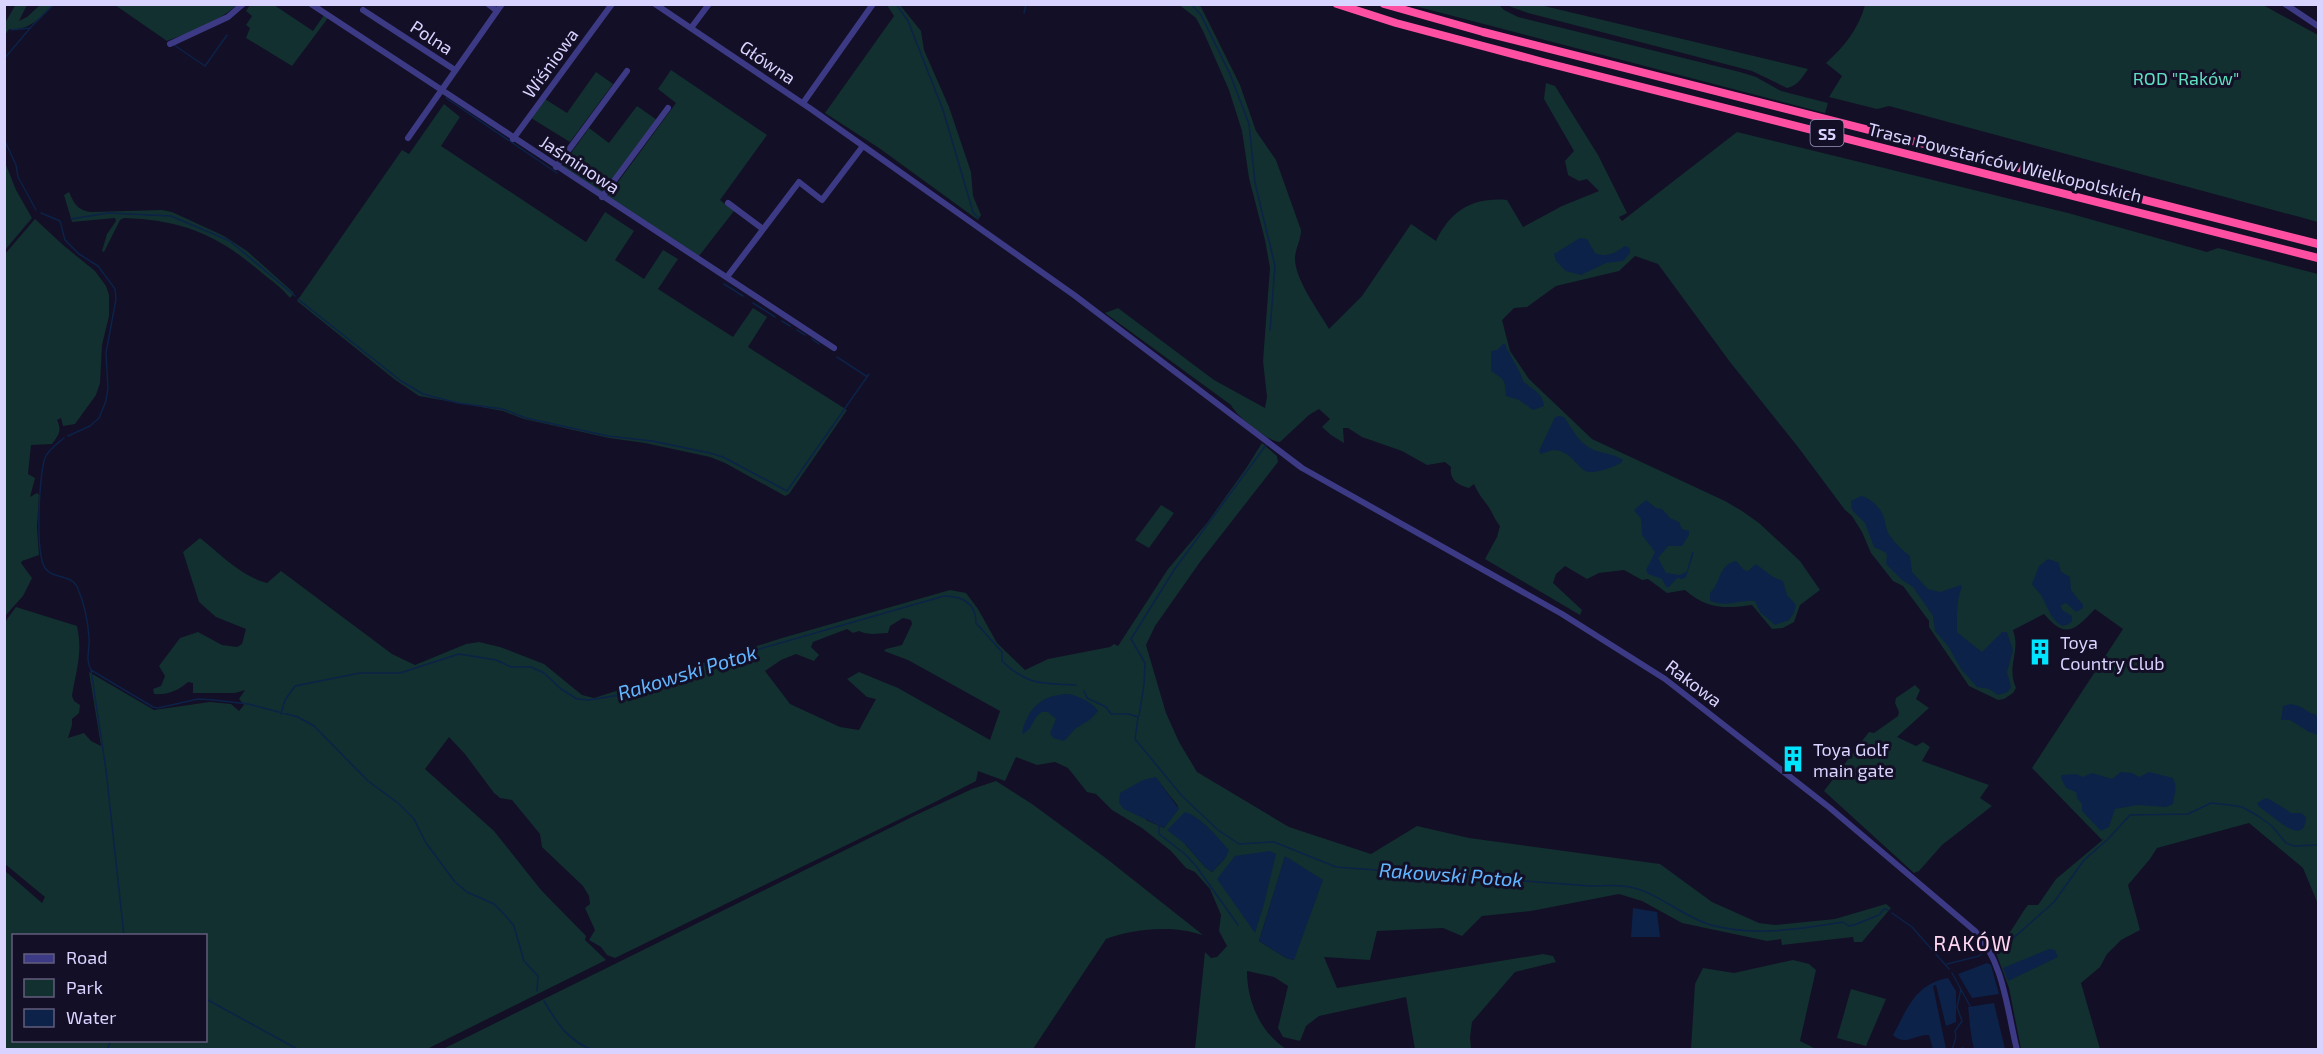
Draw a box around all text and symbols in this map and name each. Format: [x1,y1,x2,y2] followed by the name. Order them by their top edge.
[407,15,457,59] street label: Polna
[517,24,583,102] street label: Wiśniowa
[736,35,800,89] street label: Główna
[2133,67,2239,89] park label: ROD "Raków"
[1866,117,2144,207] street label: Trasa Powstańców Wielkopolskich
[1810,120,1844,146] road number: S5
[536,130,624,198] street label: Jaśminowa
[2060,631,2165,674] place label: Toya Country Club
[2025,637,2055,667] building icon: Toya Country Club
[614,639,760,705] water label: Rakowski Potok
[1662,655,1726,711] street label: Rakowa
[1813,738,1894,781] place label: Toya Golf main gate
[1778,744,1808,774] building icon: Toya Golf main gate
[1378,857,1524,891] water label: Rakowski Potok
[1933,930,2013,955] district label: RAKÓW
[12,934,207,1042] legend
[66,946,107,968] text: Road
[66,976,103,998] text: Park
[66,1006,116,1028] text: Water

